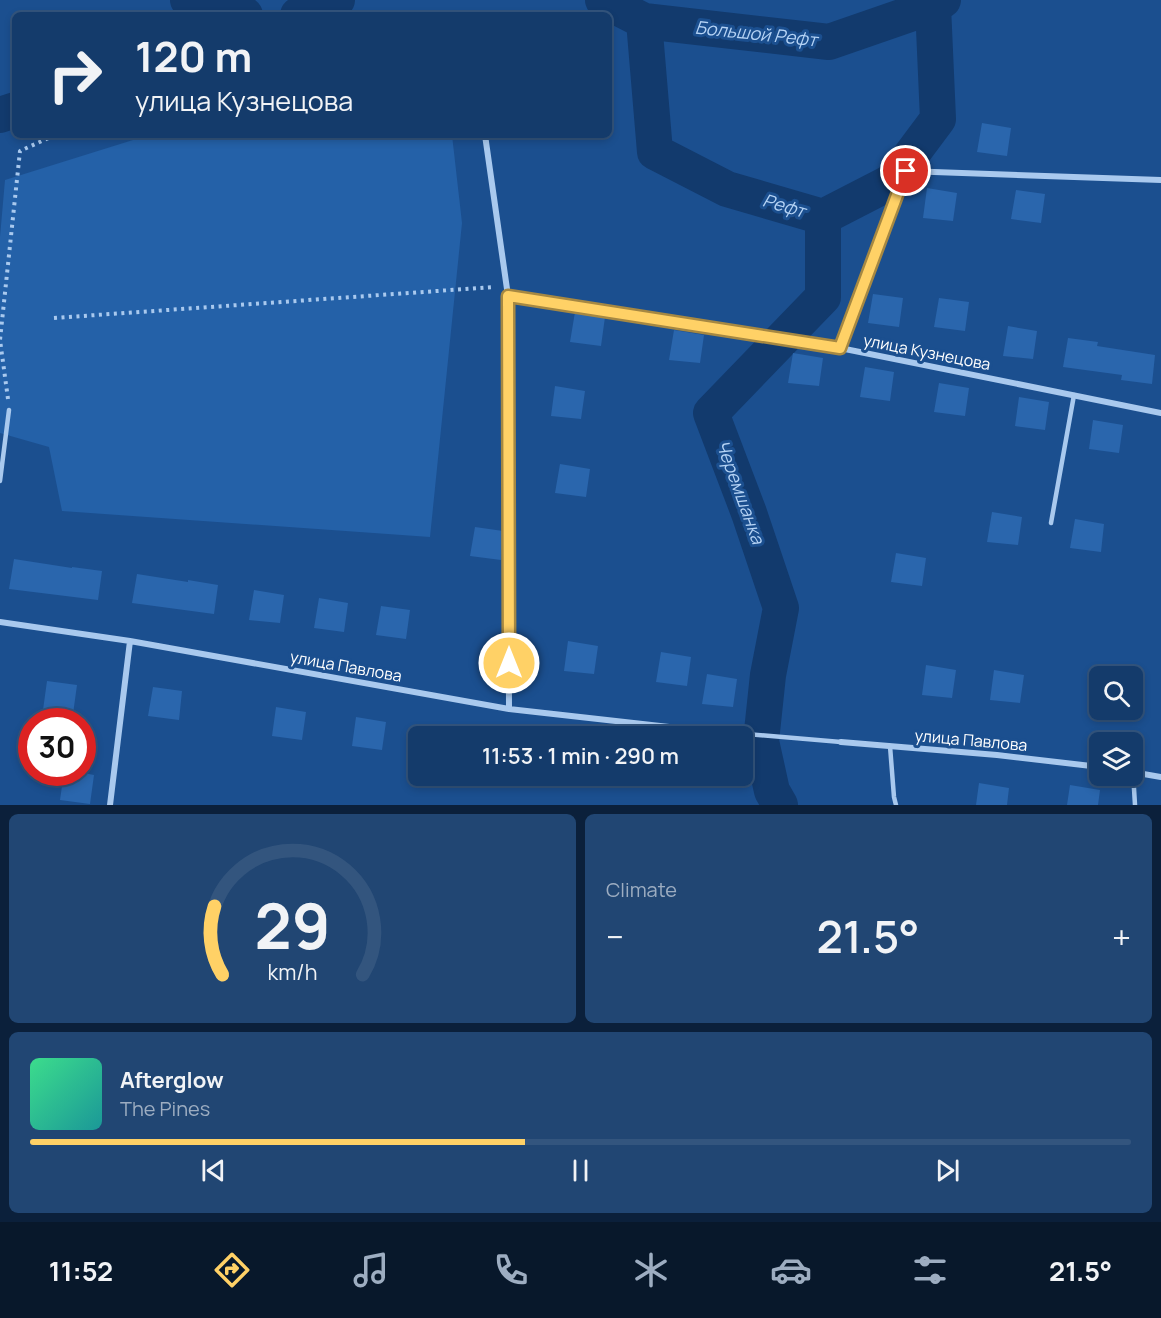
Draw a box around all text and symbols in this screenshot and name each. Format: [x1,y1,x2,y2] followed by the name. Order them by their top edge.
[694,15,821,52] water label: Большой Рефт
[135,27,252,85] text: 120 m
[36,36,114,114] icon: right
[135,82,353,119] text: улица Кузнецова
[880,145,931,196] pin
[889,154,922,187] icon: arrive
[760,188,811,223] water label: Рефт
[861,329,993,375] street label: улица Кузнецова
[711,436,771,548] water label: Черемшанка
[477,631,541,695] position arrow
[288,645,404,687] street label: улица Павлова
[1089,666,1143,786] map controls
[1089,666,1143,720] button: search
[18,708,96,786] speed limit sign: 30
[914,724,1028,756] street label: улица Павлова
[1089,732,1143,786] button: layers
[482,741,679,771] text: 11:53 · 1 min · 290 m
[606,876,677,903] text: Climate
[255,882,330,968] text: 29
[816,905,919,967] text: 21.5°
[606,914,624,959] text: −
[1112,914,1131,959] text: +
[268,958,317,987] text: km/h
[120,1065,224,1095] text: Afterglow
[120,1095,210,1122] text: The Pines
[197,1154,230,1187] icon: previous
[564,1154,597,1187] icon: pause
[931,1154,964,1187] icon: next
[211,1249,253,1291] icon: directions
[350,1249,392,1291] icon: music
[490,1249,532,1291] icon: phone
[630,1249,672,1291] icon: climate
[770,1249,812,1291] icon: car
[909,1249,951,1291] icon: filters
[49,1252,113,1289] text: 11:52
[1049,1252,1112,1289] text: 21.5°

